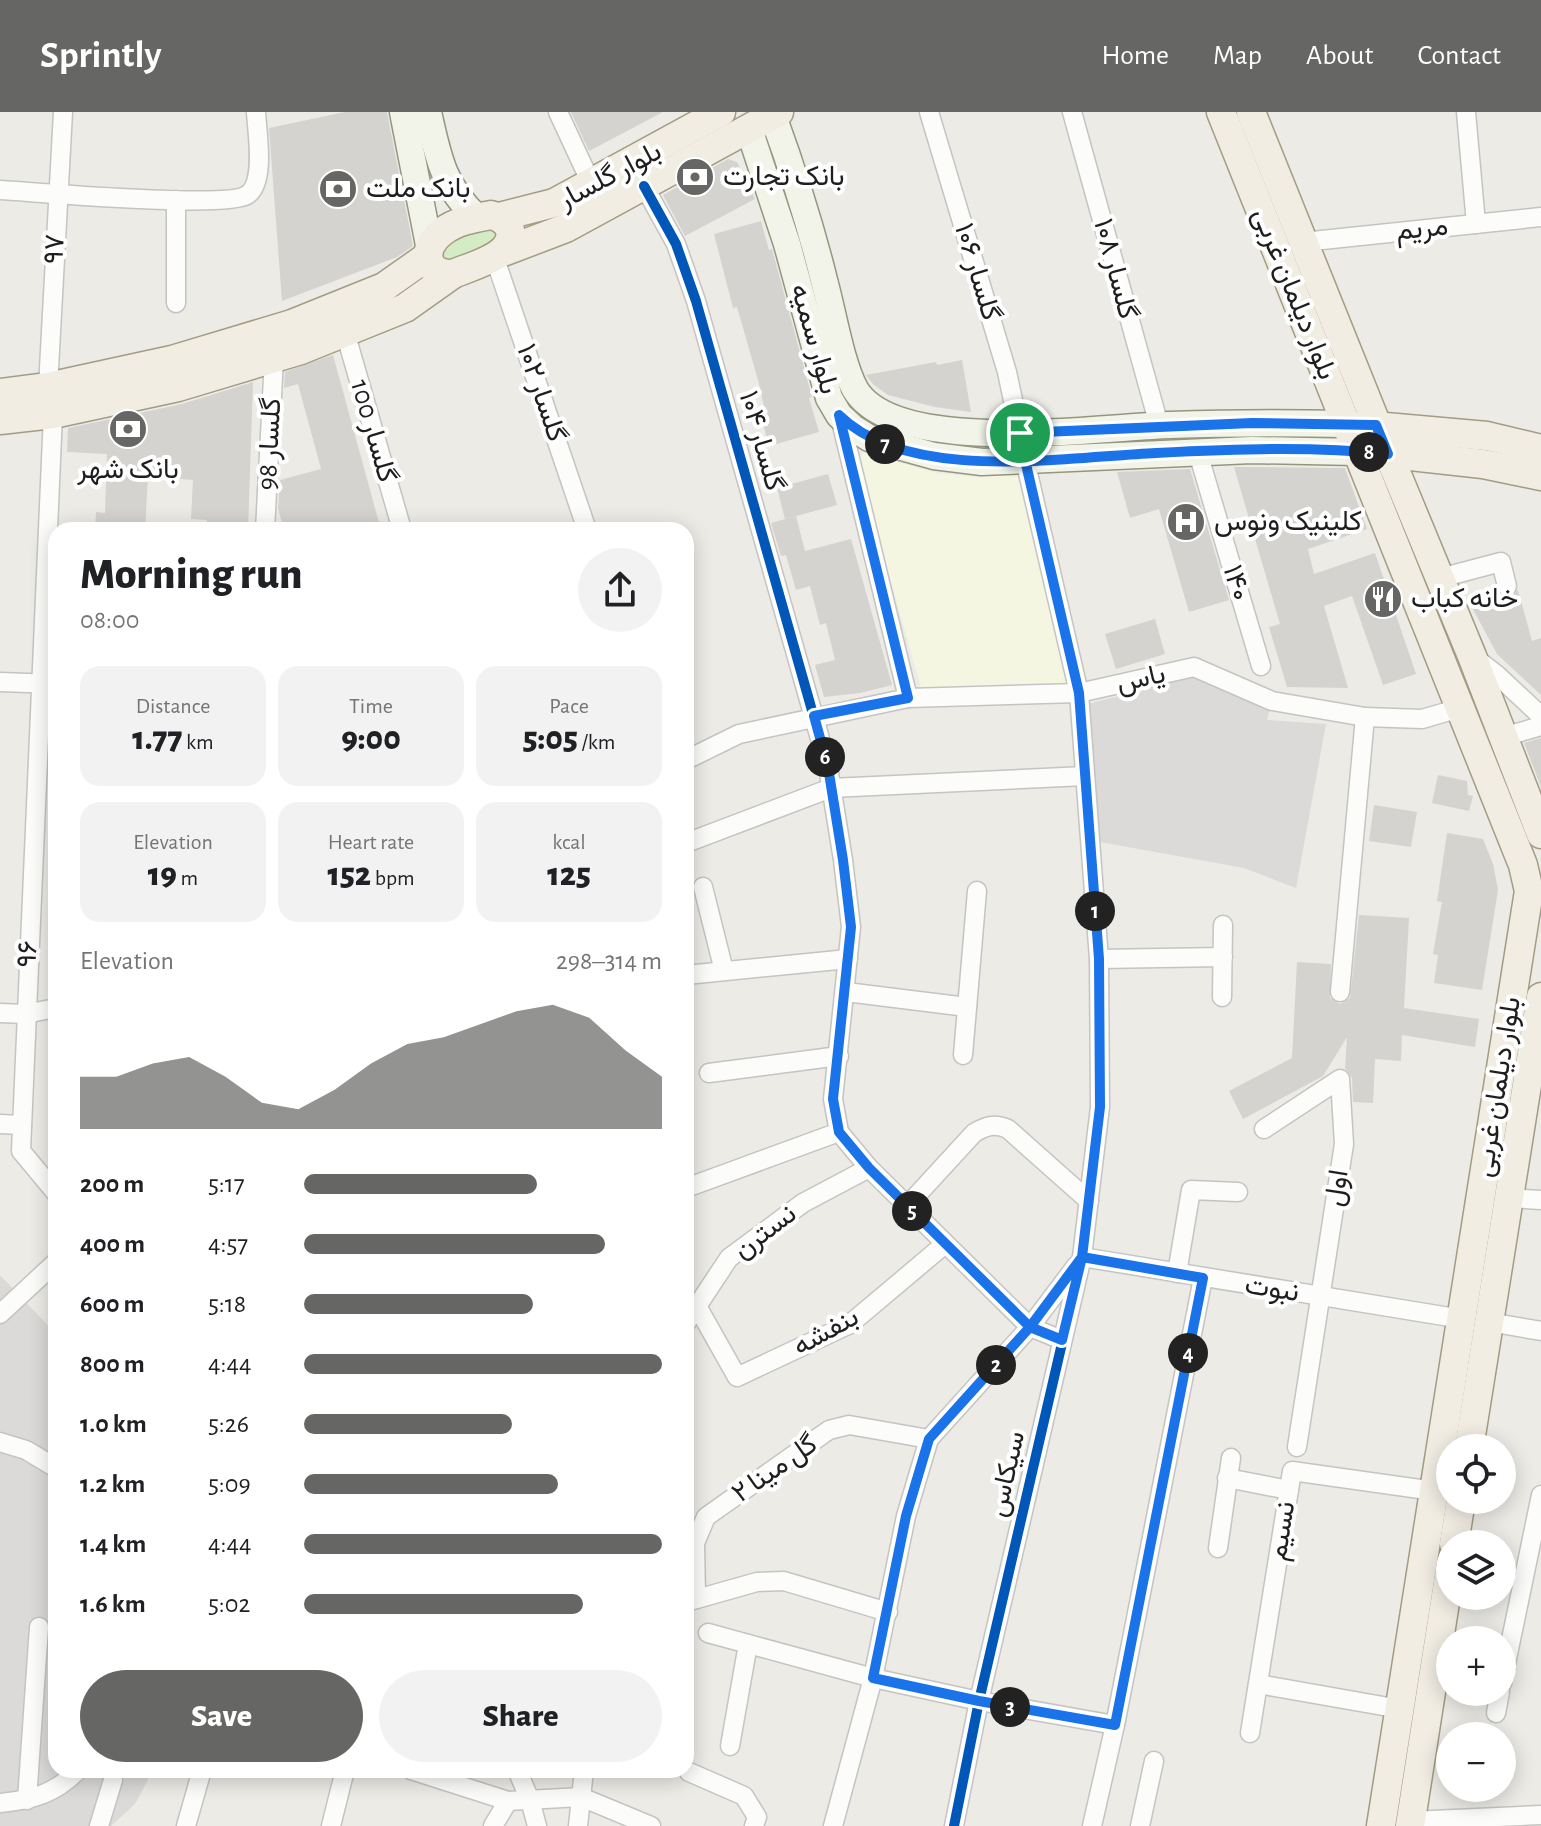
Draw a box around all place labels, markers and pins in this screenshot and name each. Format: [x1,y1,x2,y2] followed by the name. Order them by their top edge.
[674,156,716,198] bank icon: بانک تجارت
[723,163,844,193] place label: بانک تجارت
[317,168,359,210] bank icon: بانک ملت
[366,175,470,204] place label: بانک ملت
[986,399,1054,467] pin
[107,408,149,450] bank icon: بانک شهر
[865,424,905,464] pin: 7
[1349,432,1389,472] pin: 8
[76,456,179,486] place label: بانک شهر
[1165,501,1207,543] hospital icon: کلینیک ونوس
[1214,508,1362,538] place label: کلینیک ونوس
[1362,578,1404,620] restaurant icon: خانه کباب
[1411,585,1518,614] place label: خانه کباب
[805,737,845,777] pin: 6
[1075,891,1115,931] pin: 1
[892,1191,932,1231] pin: 5
[1168,1333,1208,1373] pin: 4
[976,1345,1016,1385] pin: 2
[990,1687,1030,1727] pin: 3

